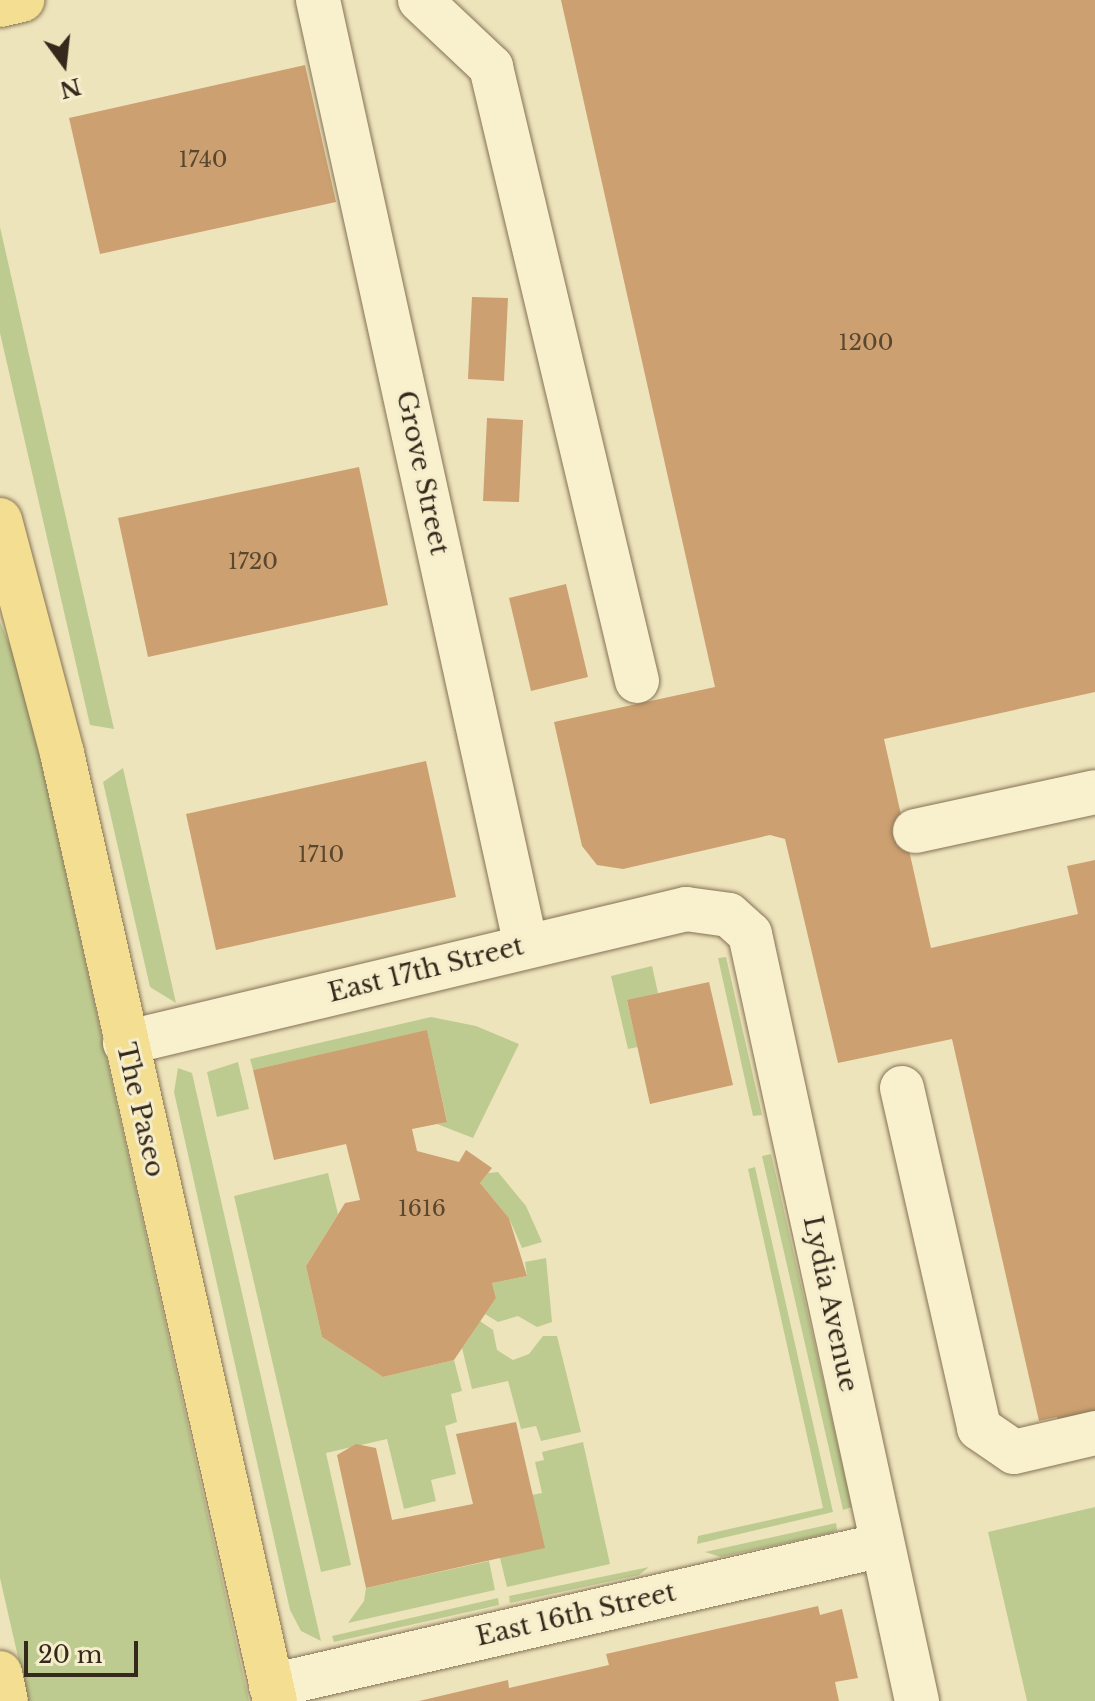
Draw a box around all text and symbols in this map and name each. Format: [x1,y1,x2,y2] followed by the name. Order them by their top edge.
[24,24,104,104] north arrow
[57,72,84,103] text: N
[178,147,228,173] house number: 1740
[839,330,893,356] house number: 1200
[389,388,455,558] street label: Grove Street
[228,549,278,575] house number: 1720
[298,842,344,868] house number: 1710
[325,931,527,1009] street label: East 17th Street
[109,1040,171,1180] street label: The Paseo
[398,1196,446,1222] house number: 1616
[796,1213,864,1395] street label: Lydia Avenue
[473,1577,679,1653] street label: East 16th Street
[28,1625,142,1675] scale bar
[38,1640,103,1669] text: 20 m

